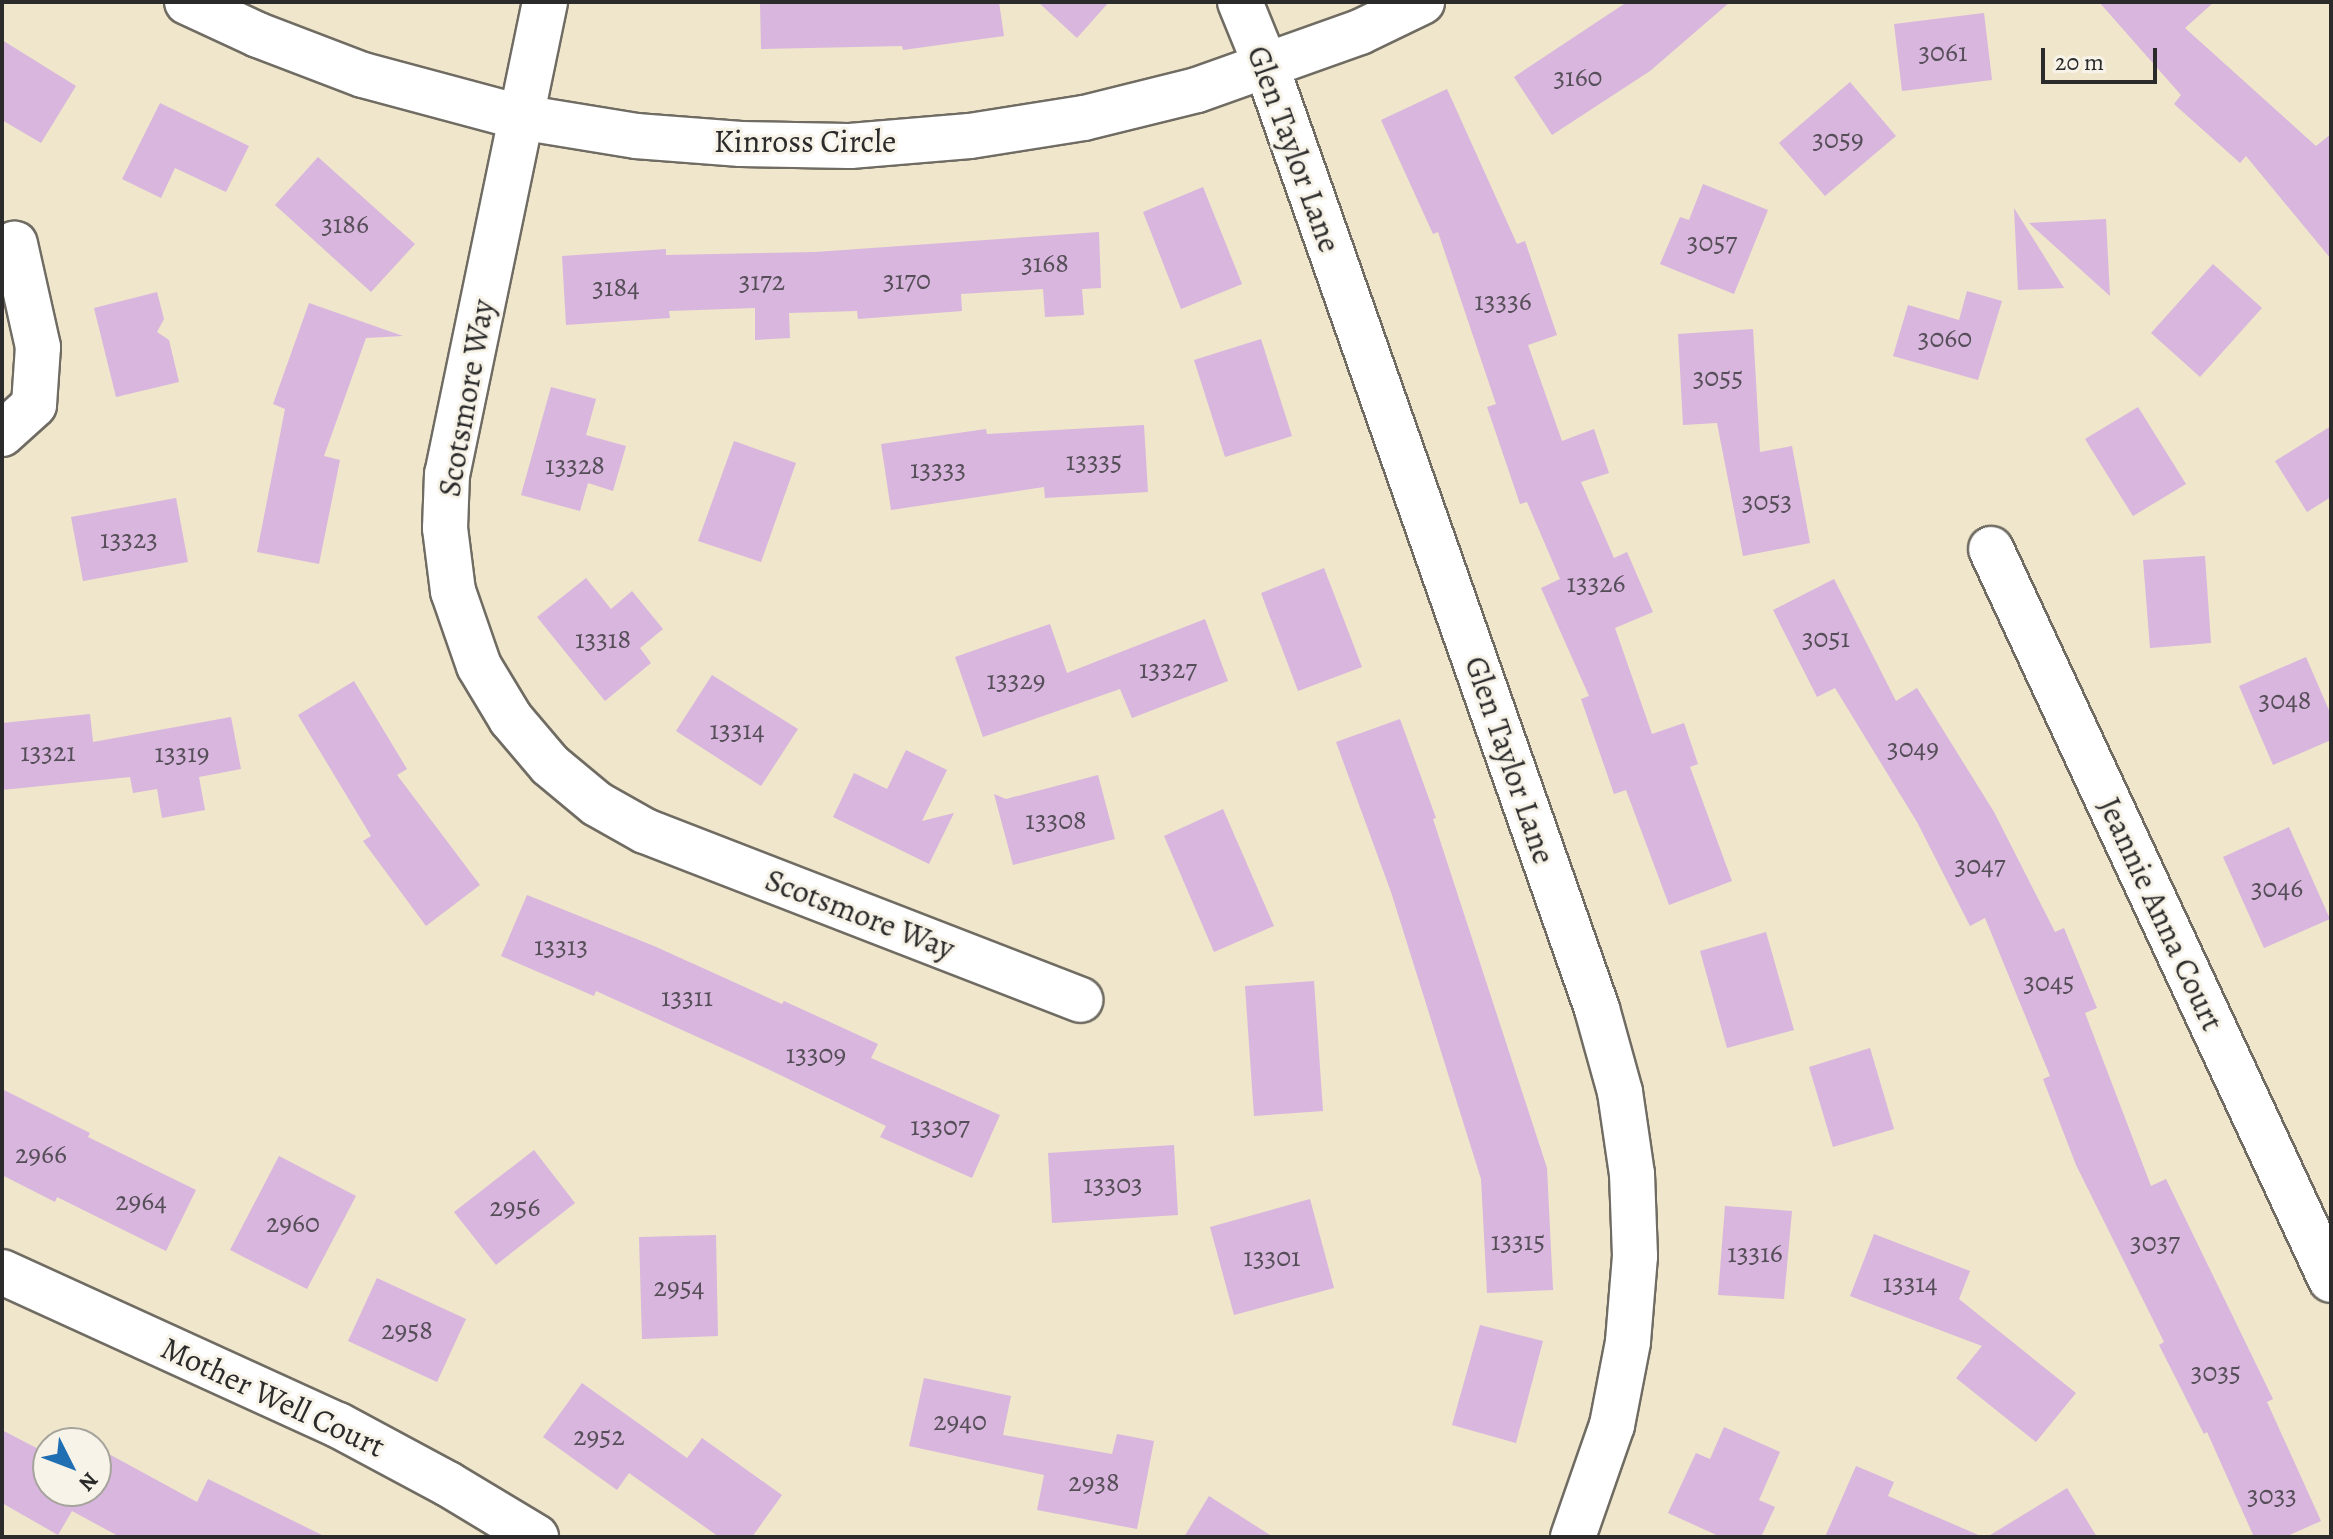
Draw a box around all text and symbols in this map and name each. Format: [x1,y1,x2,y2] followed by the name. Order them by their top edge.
[2045,32,2161,82] scale bar
[1918,35,1968,69] house number: 3061
[1239,41,1349,257] street label: Glen Taylor Lane
[2055,46,2104,78] text: 20 m
[1553,60,1603,94] house number: 3160
[714,122,896,160] street label: Kinross Circle
[1812,122,1864,156] house number: 3059
[321,207,369,241] house number: 3186
[1687,225,1737,259] house number: 3057
[1021,246,1069,280] house number: 3168
[883,263,931,297] house number: 3170
[739,264,785,298] house number: 3172
[592,270,640,304] house number: 3184
[1474,284,1532,318] house number: 13336
[430,296,502,500] street label: Scotsmore Way
[1918,321,1972,355] house number: 3060
[1693,360,1743,394] house number: 3055
[1066,444,1122,478] house number: 13335
[545,448,605,482] house number: 13328
[910,452,966,486] house number: 13333
[1742,484,1792,518] house number: 3053
[100,522,158,556] house number: 13323
[1566,566,1626,600] house number: 13326
[1802,621,1850,655] house number: 3051
[575,622,631,656] house number: 13318
[1457,651,1563,869] street label: Glen Taylor Lane
[1139,652,1197,686] house number: 13327
[987,663,1045,697] house number: 13329
[2259,683,2311,717] house number: 3048
[709,713,765,747] house number: 13314
[1887,731,1939,765] house number: 3049
[20,735,76,769] house number: 13321
[154,736,210,770] house number: 13319
[2090,791,2232,1037] street label: Jeannie Anna Court
[1025,803,1087,837] house number: 13308
[1954,848,2006,882] house number: 3047
[760,860,960,968] street label: Scotsmore Way
[2251,871,2303,905] house number: 3046
[534,929,588,963] house number: 13313
[2023,965,2075,999] house number: 3045
[661,980,713,1014] house number: 13311
[786,1037,846,1071] house number: 13309
[910,1109,970,1143] house number: 13307
[15,1137,67,1171] house number: 2966
[1083,1167,1143,1201] house number: 13303
[115,1184,167,1218] house number: 2964
[489,1190,541,1224] house number: 2956
[266,1206,320,1240] house number: 2960
[1491,1224,1545,1258] house number: 13315
[2130,1225,2180,1259] house number: 3037
[1727,1236,1783,1270] house number: 13316
[1243,1240,1301,1274] house number: 13301
[1882,1266,1938,1300] house number: 13314
[654,1270,704,1304] house number: 2954
[381,1313,433,1347] house number: 2958
[155,1328,391,1466] street label: Mother Well Court
[2191,1355,2241,1389] house number: 3035
[933,1404,987,1438] house number: 2940
[573,1419,625,1453] house number: 2952
[32,1427,112,1507] north arrow
[1068,1465,1120,1499] house number: 2938
[72,1466,105,1498] text: N
[2247,1478,2297,1512] house number: 3033

